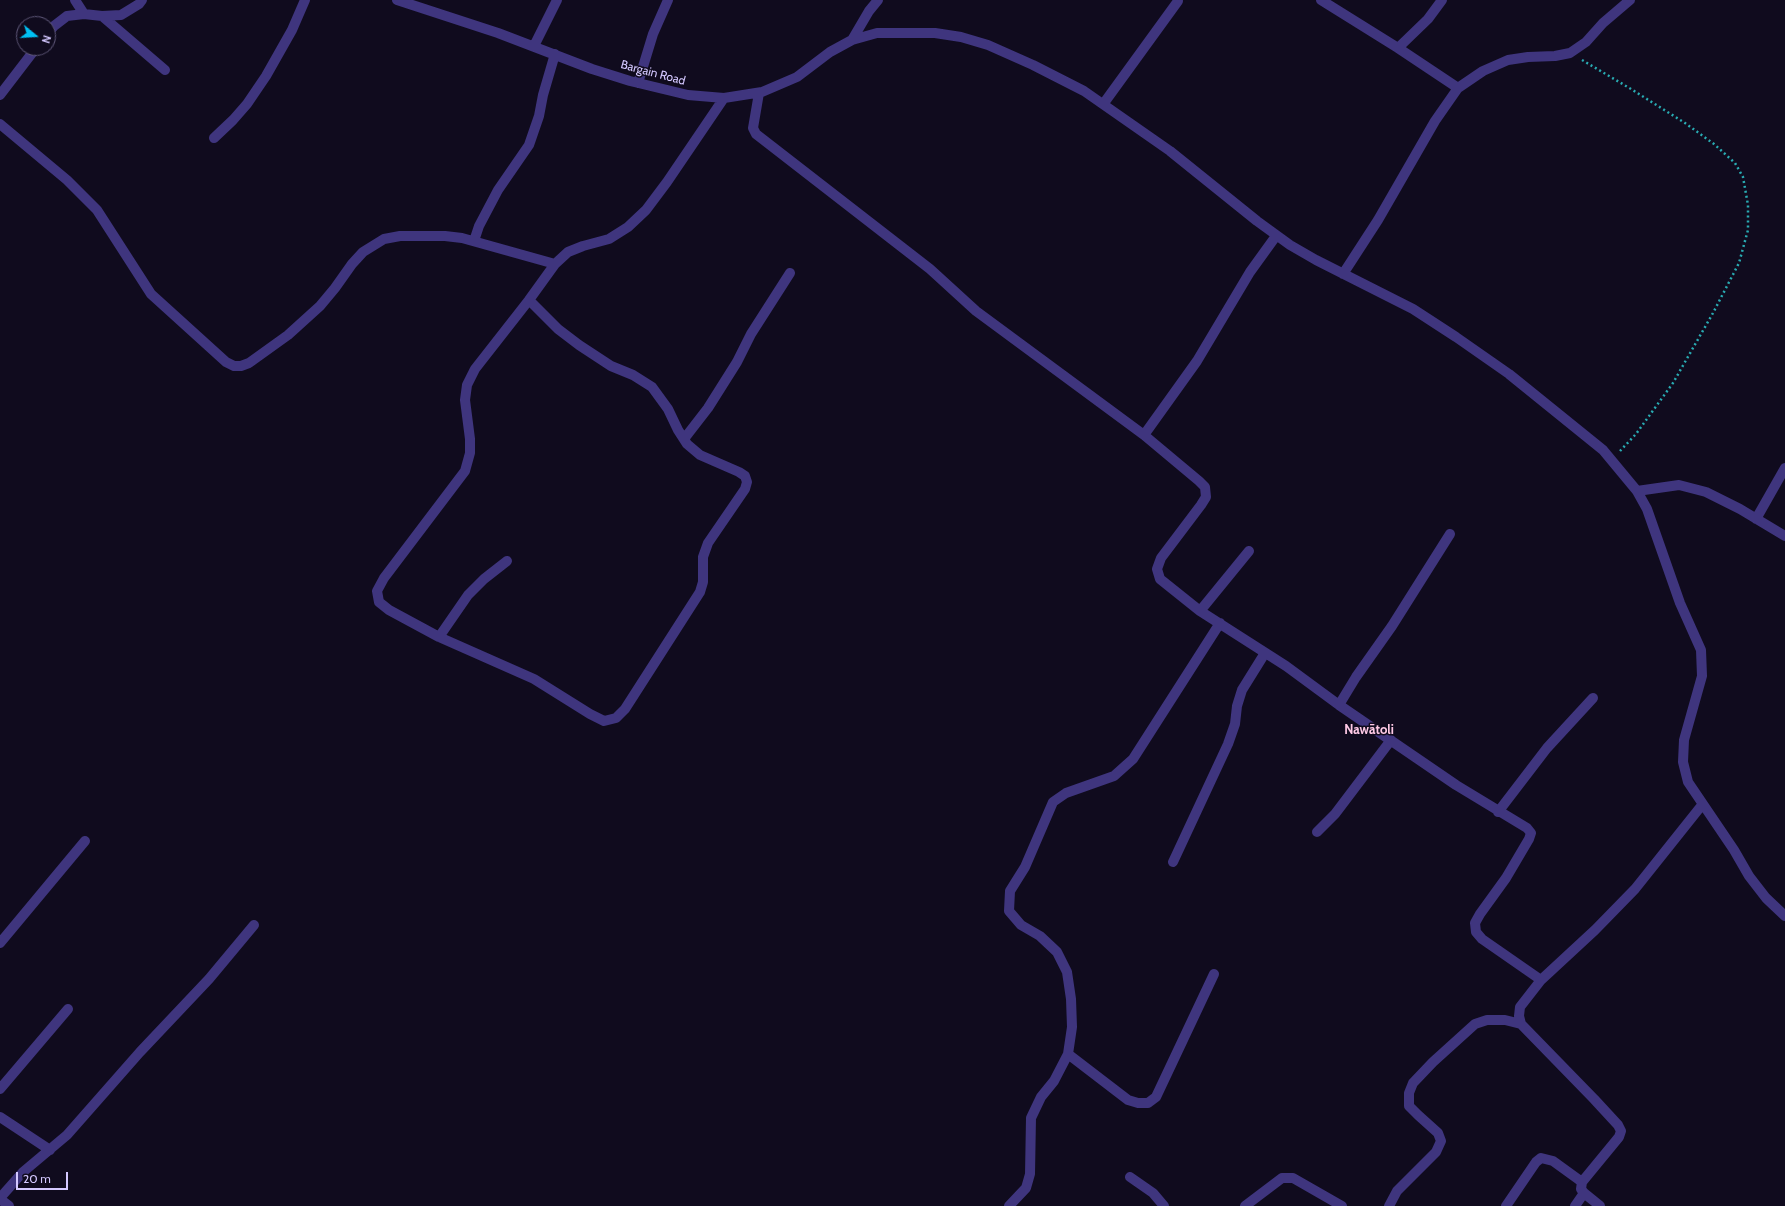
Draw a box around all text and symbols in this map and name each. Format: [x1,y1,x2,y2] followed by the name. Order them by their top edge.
[16,16,56,56] north arrow
[39,34,54,45] text: N
[619,57,687,89] street label: Bargain Road
[1344,722,1394,738] district label: Nawātoli
[18,1164,70,1190] scale bar
[23,1171,51,1186] text: 20 m

